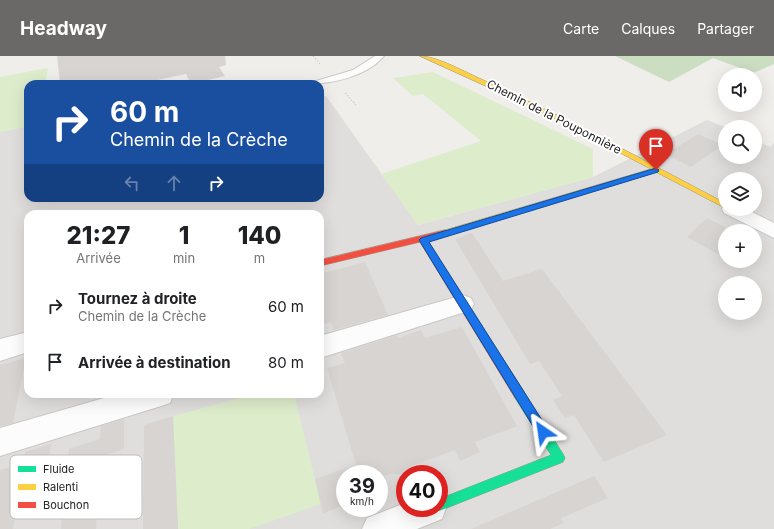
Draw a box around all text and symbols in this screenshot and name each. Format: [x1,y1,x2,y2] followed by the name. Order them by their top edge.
[20,17,107,40] text: Headway
[563,20,599,37] text: Carte
[621,20,675,37] text: Calques
[697,20,754,37] text: Partager
[718,68,762,320] map controls
[718,68,762,112] button: sound
[484,76,624,157] street label: Chemin de la Pouponnière
[110,95,179,129] text: 60 m
[44,96,96,148] icon: right
[718,120,762,164] button: search
[110,129,288,150] text: Chemin de la Crèche
[639,129,673,170] pin
[645,135,667,157] icon: arrive
[121,172,143,194] icon: left
[163,172,185,194] icon: ahead
[205,172,227,194] icon: right
[718,172,762,216] button: layers
[67,221,130,250] text: 21:27
[179,221,189,250] text: 1
[238,221,281,250] text: 140
[718,224,762,268] button: +
[76,250,121,266] text: Arrivée
[173,250,195,266] text: min
[254,250,265,266] text: m
[718,276,762,320] button: −
[78,289,197,308] text: Tournez à droite
[44,295,66,317] icon: right
[268,297,304,316] text: 60 m
[78,308,206,324] text: Chemin de la Crèche
[44,351,66,373] icon: arrive
[78,353,231,372] text: Arrivée à destination
[268,353,304,372] text: 80 m
[522,411,564,453] position arrow
[10,455,142,519] legend
[43,462,74,476] text: Fluide
[396,465,448,517] speed limit sign: 40
[349,474,375,498] text: 39
[43,480,78,494] text: Ralenti
[350,495,374,507] text: km/h
[43,498,89,512] text: Bouchon

